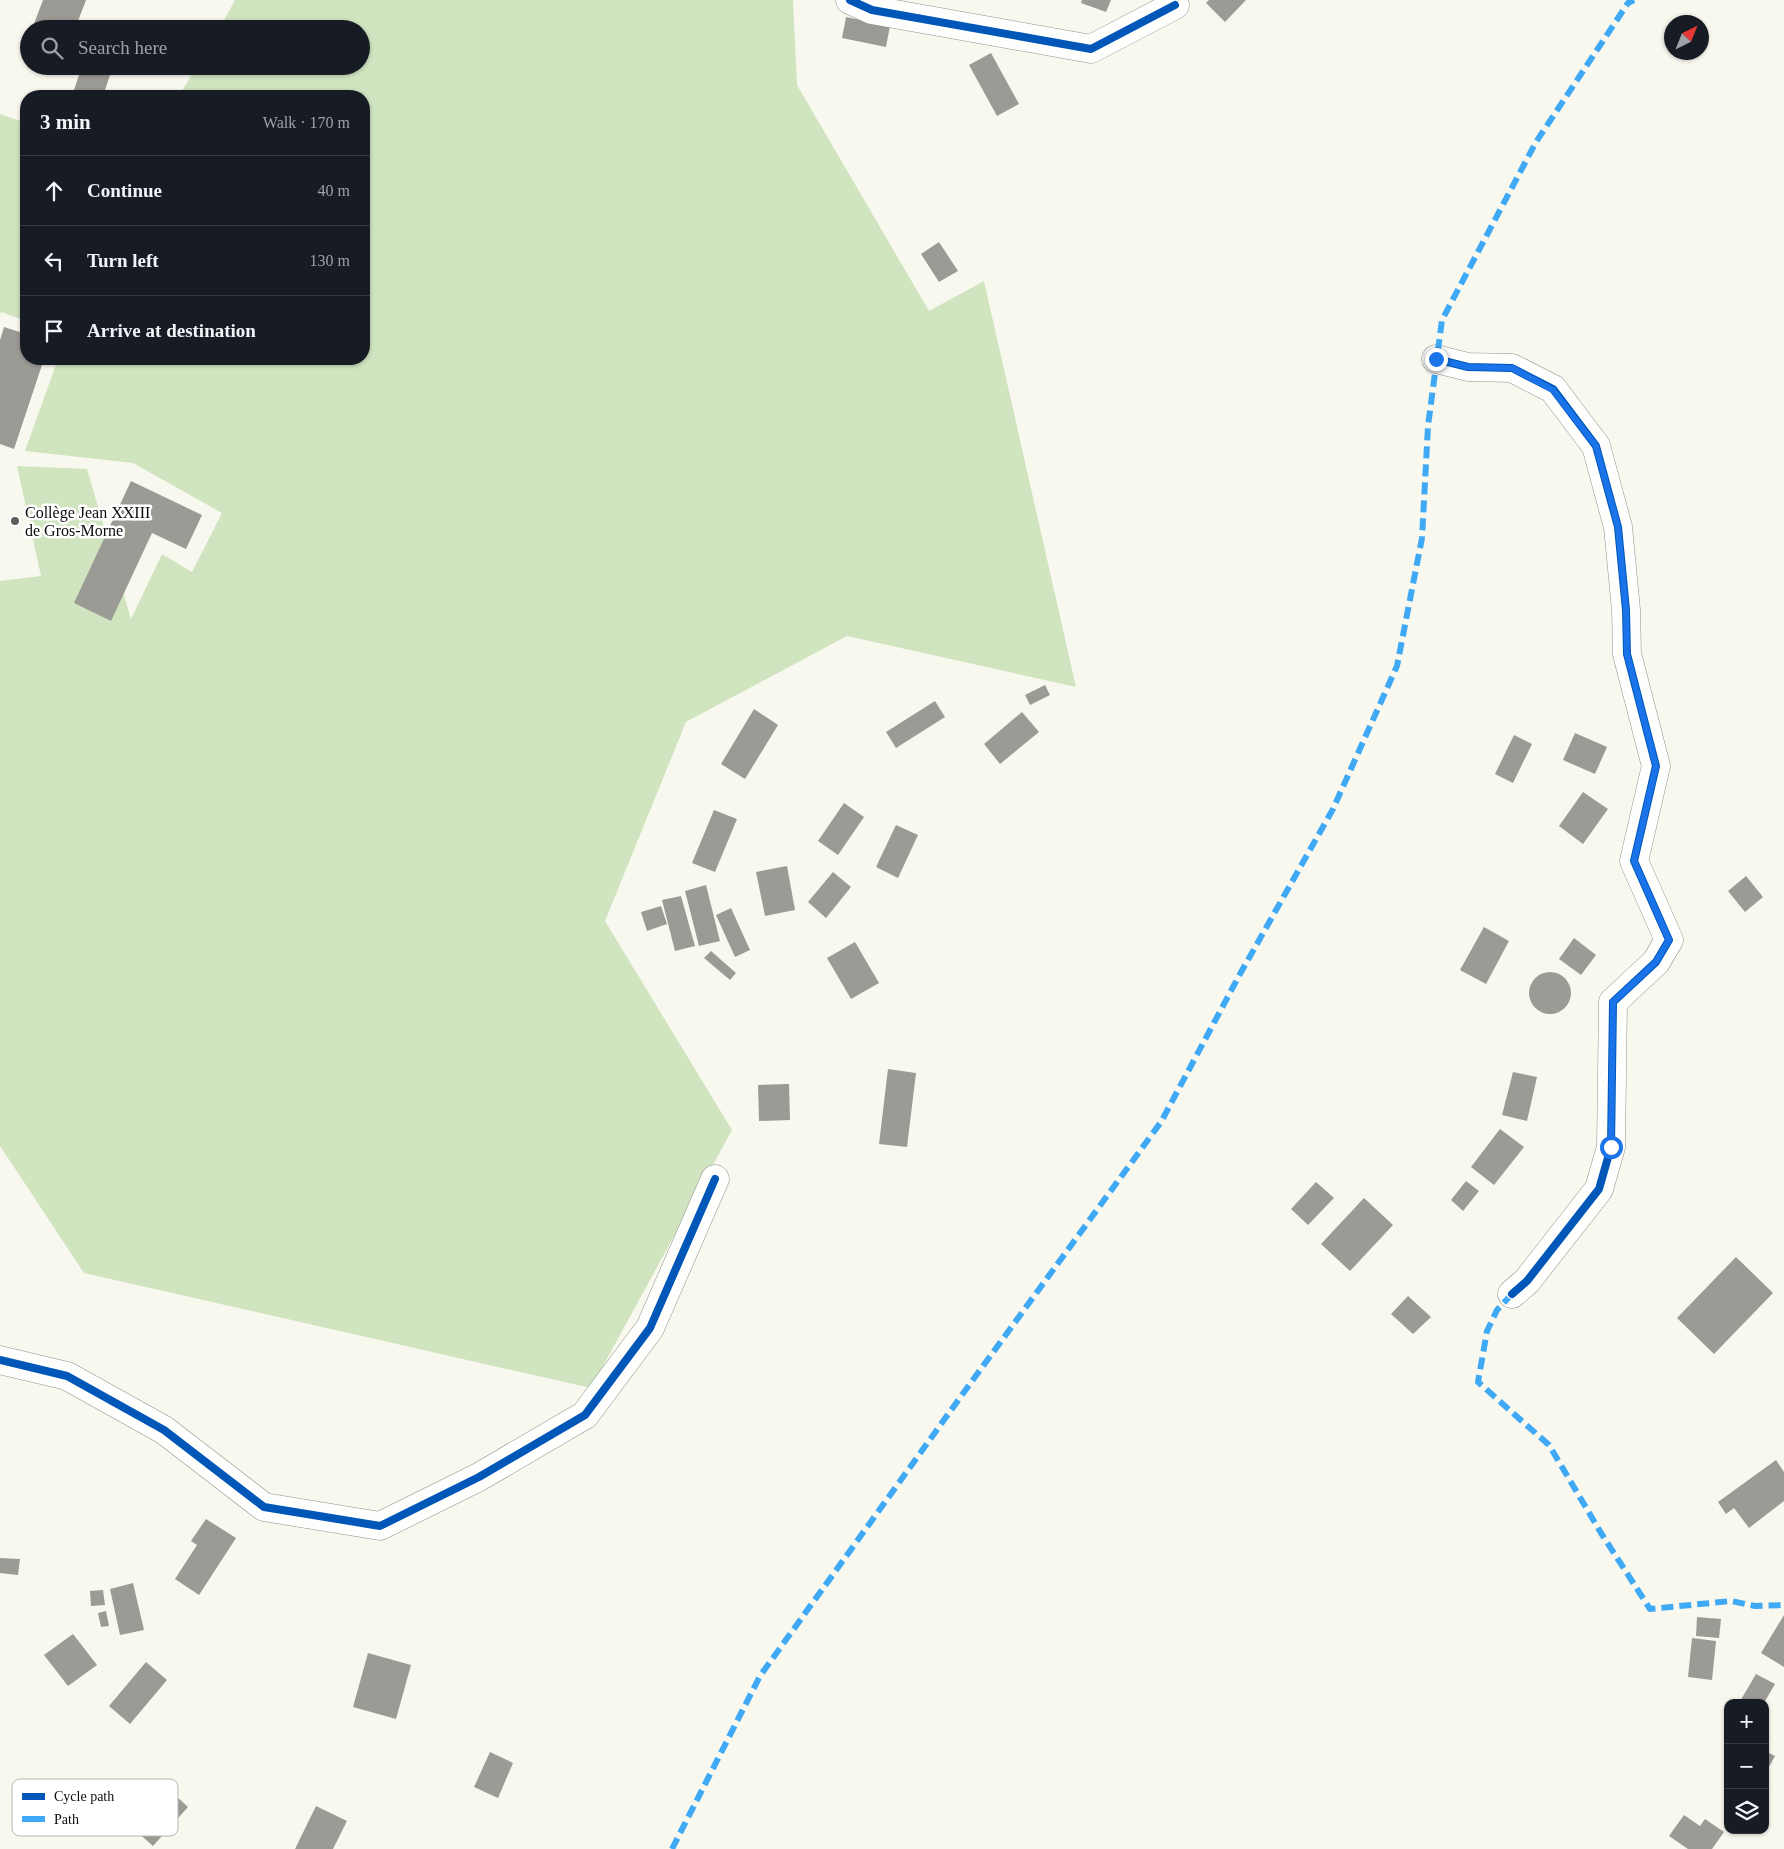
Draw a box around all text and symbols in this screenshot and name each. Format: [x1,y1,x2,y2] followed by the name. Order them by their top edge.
[1664,15,1709,60] north arrow
[20,20,370,75] search box
[38,34,66,62] icon: search
[78,37,167,58] text: Search here
[40,110,91,134] text: 3 min
[263,114,350,131] text: Walk · 170 m
[40,177,68,205] icon: ahead
[87,180,162,201] text: Continue
[318,182,350,199] text: 40 m
[40,247,68,275] icon: left
[87,250,159,271] text: Turn left
[310,252,350,269] text: 130 m
[40,317,68,345] icon: arrive
[87,320,256,341] text: Arrive at destination
[1425,348,1448,371] route end
[25,504,150,539] place label: Collège Jean XXIII de Gros-Morne
[9,515,21,527] marker: Collège Jean XXIII de Gros-Morne
[1600,1136,1623,1159] route start
[1724,1699,1769,1834] map controls
[1724,1699,1769,1744] button: +
[1724,1744,1769,1789] button: −
[12,1779,178,1836] legend
[54,1789,114,1804] text: Cycle path
[1724,1789,1769,1834] button: layers
[54,1812,79,1827] text: Path

